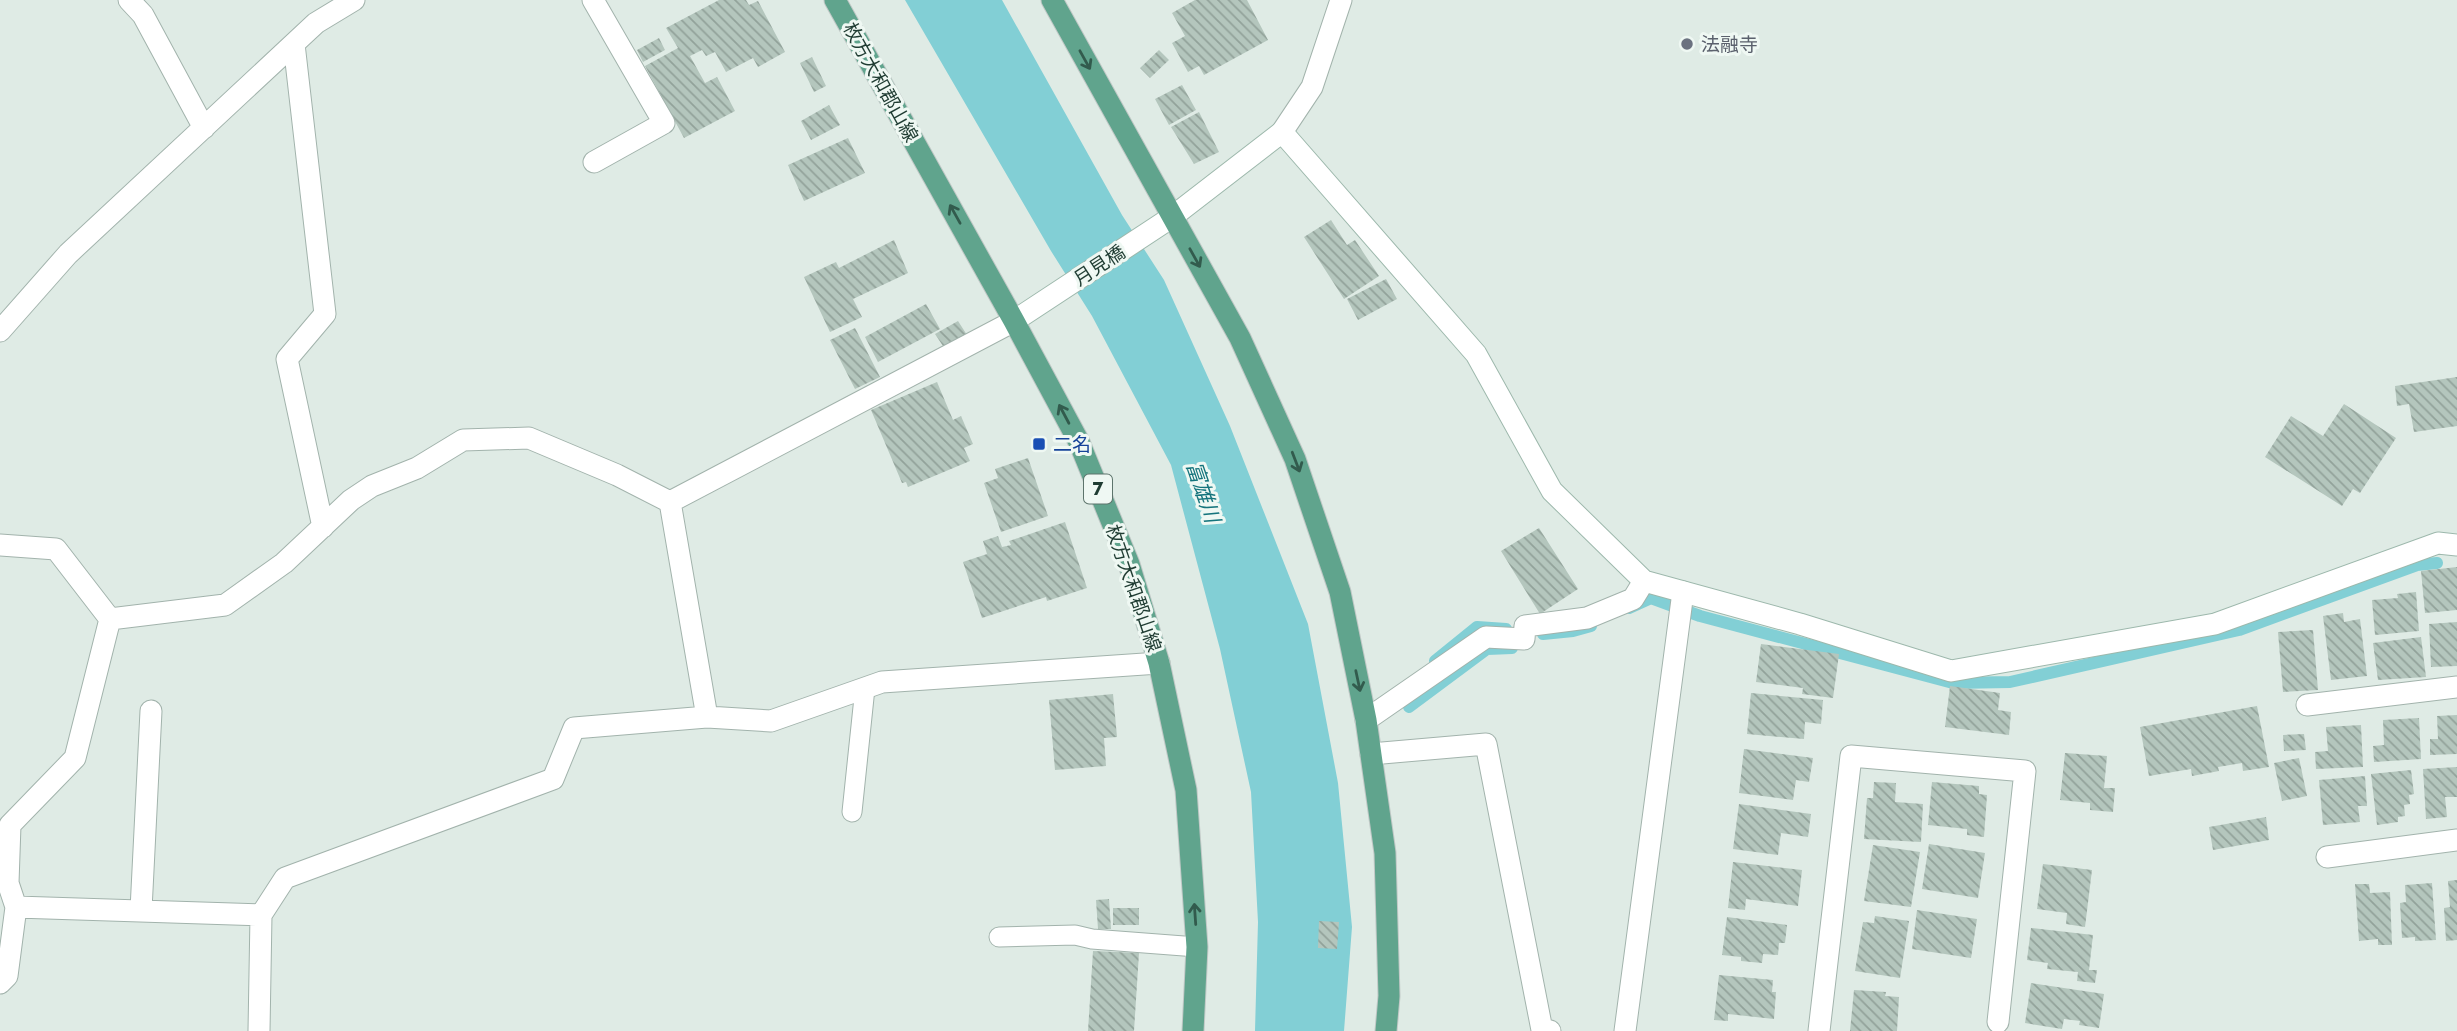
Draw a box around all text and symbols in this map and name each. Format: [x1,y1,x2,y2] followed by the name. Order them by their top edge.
[837,18,925,147] street label: 枚方大和郡山線
[1701,31,1758,58] place label: 法融寺
[1679,36,1695,52] marker: 法融寺
[1078,49,1092,69] one-way arrow
[948,204,961,225] one-way arrow
[1068,239,1131,292] street label: 月見橋
[1188,248,1202,268] one-way arrow
[1057,404,1071,424] one-way arrow
[1053,431,1091,458] place label: 二名
[1031,436,1047,452] marker: 二名
[1291,451,1303,473] one-way arrow
[1179,457,1228,529] water label: 富雄川
[1084,475,1112,504] road number: 7
[1099,521,1168,655] street label: 枚方大和郡山線
[1351,669,1365,692] one-way arrow
[1188,903,1201,926] one-way arrow

